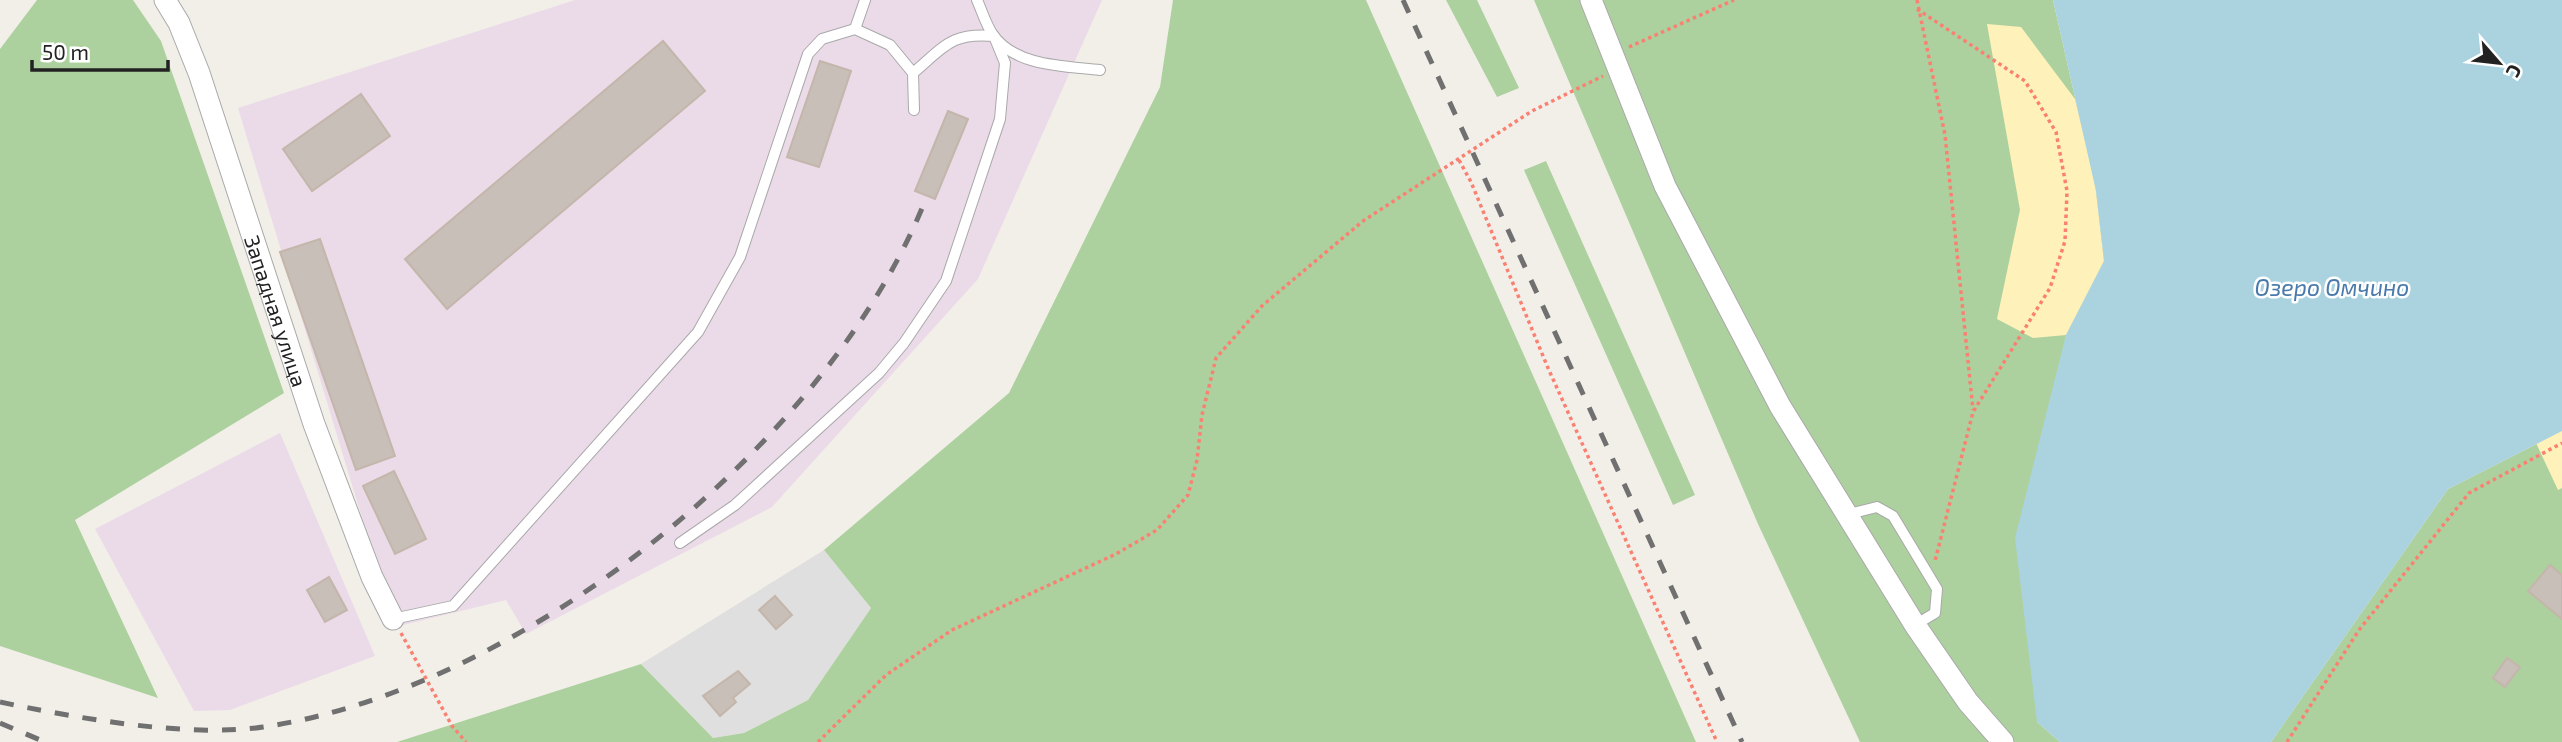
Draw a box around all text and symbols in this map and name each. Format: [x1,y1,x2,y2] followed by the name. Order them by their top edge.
[32,28,168,72] scale bar
[2464,28,2534,98] north arrow
[42,39,89,64] text: 50 m
[2502,61,2527,82] text: С
[240,232,313,390] street label: Западная улица
[2255,273,2409,301] water label: Озеро Омчино

